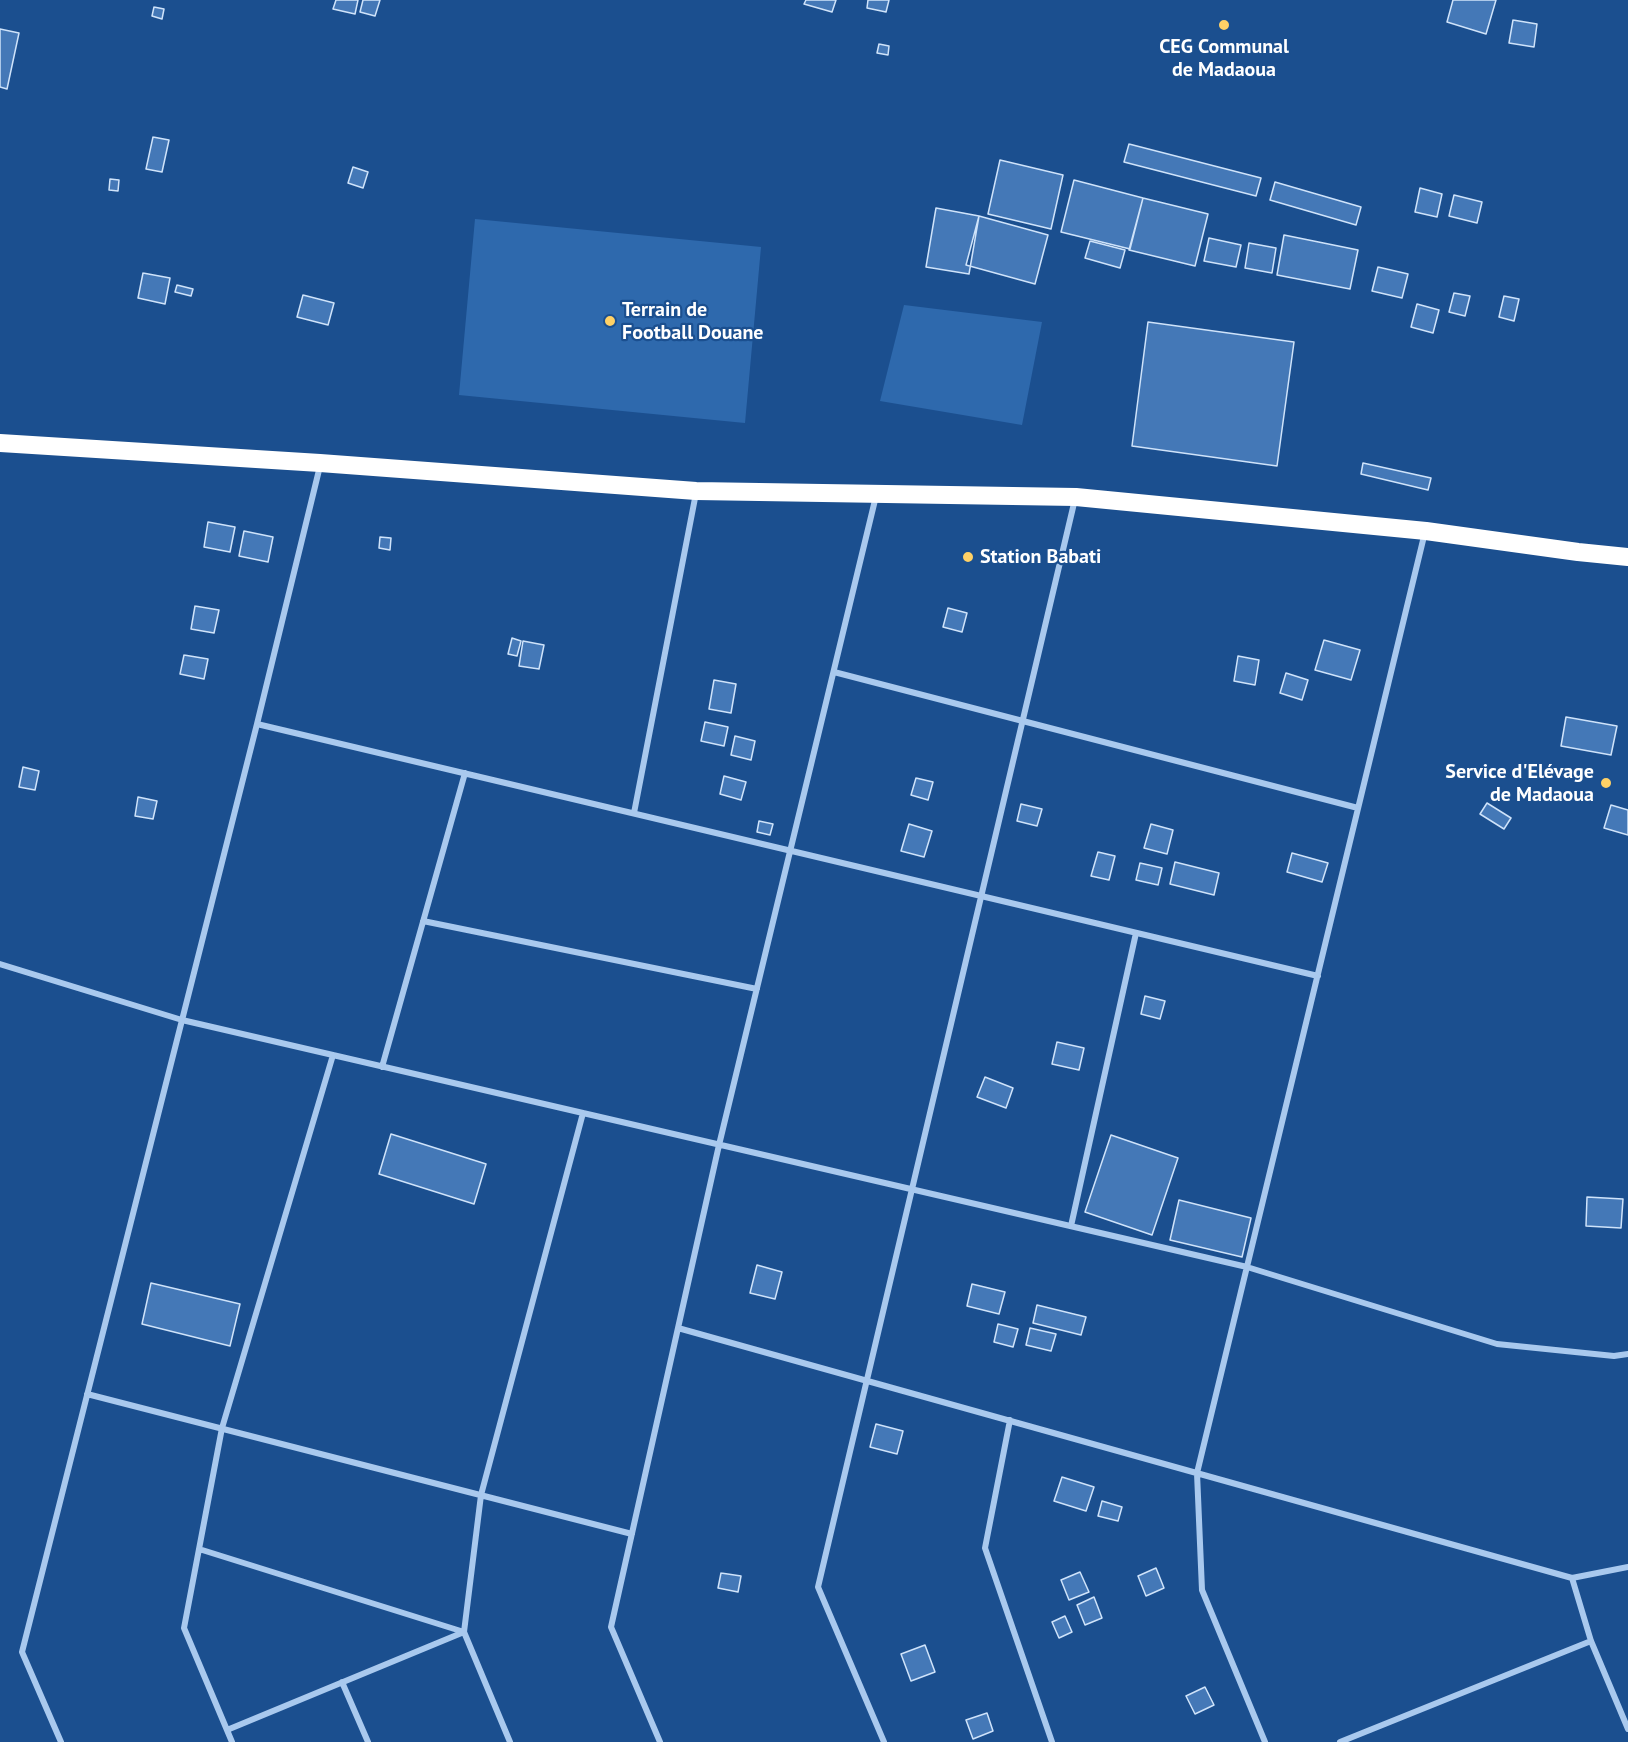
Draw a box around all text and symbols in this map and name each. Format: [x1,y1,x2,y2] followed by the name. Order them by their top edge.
[1217,18,1231,32] marker: CEG Communal de Madaoua
[1159,35,1289,82] place label: CEG Communal de Madaoua
[622,298,763,345] place label: Terrain de Football Douane
[603,314,617,328] marker: Terrain de Football Douane
[980,545,1101,569] place label: Station Babati
[961,550,975,564] marker: Station Babati
[1445,760,1594,807] place label: Service d'Elévage de Madaoua
[1599,776,1613,790] marker: Service d'Elévage de Madaoua

